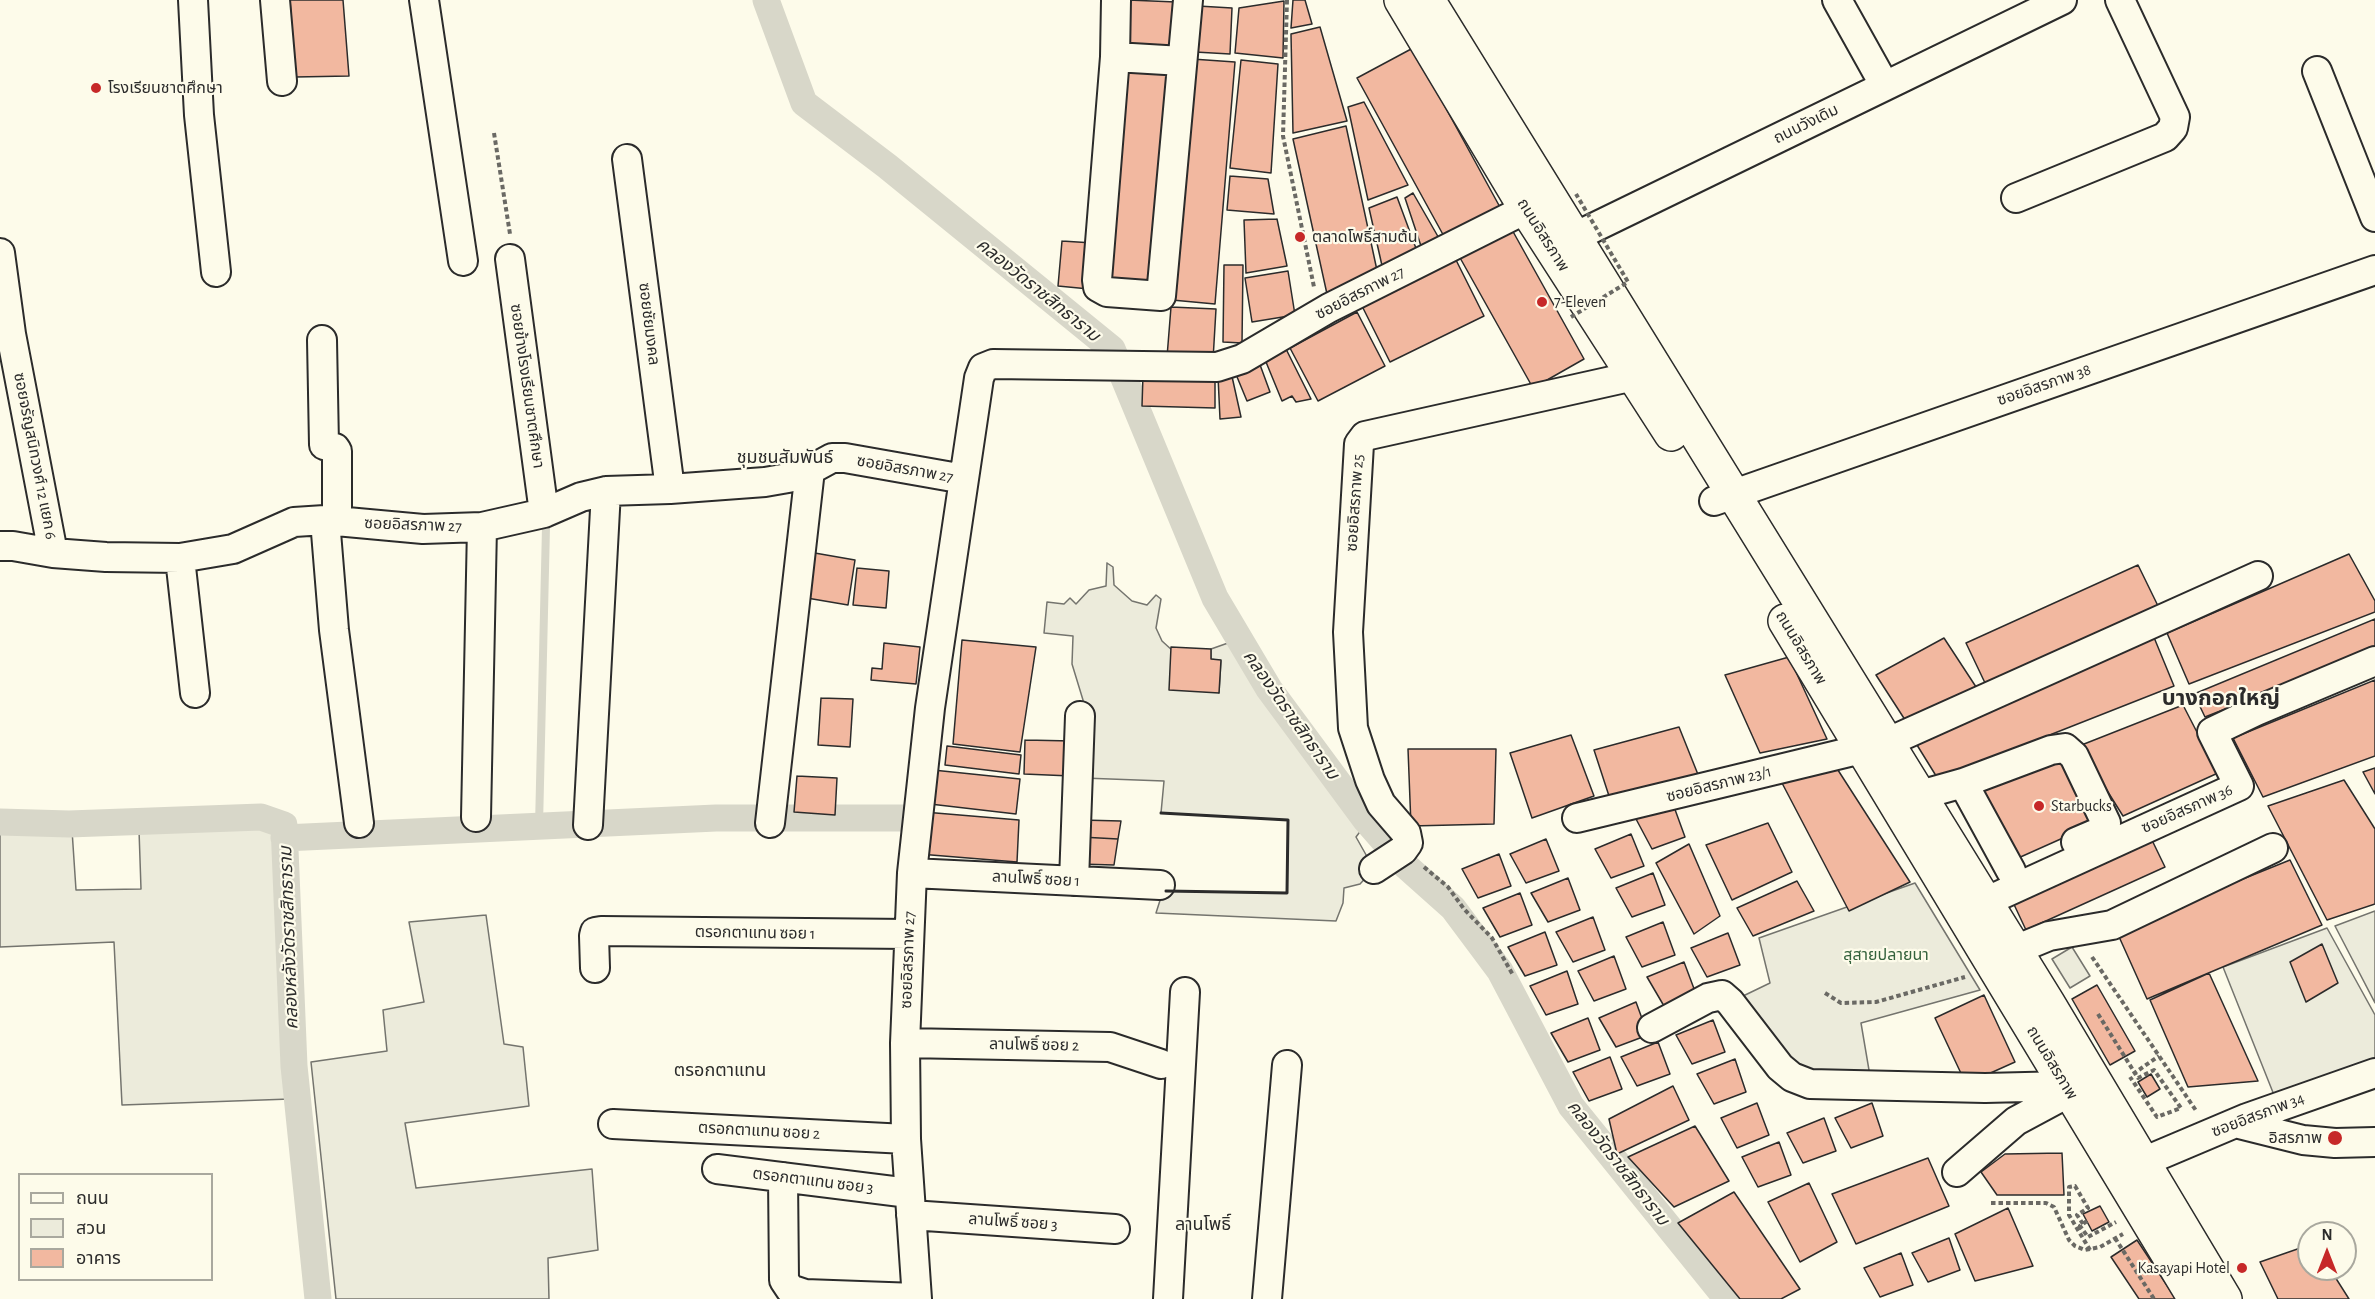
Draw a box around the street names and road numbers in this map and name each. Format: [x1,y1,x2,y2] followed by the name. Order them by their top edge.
[1770,100,1842,148] street label: ถนนวังเดิม
[1513,195,1573,275] street label: ถนนอิสรภาพ
[1312,262,1408,324] street label: ซอยอิสรภาพ 27
[634,282,664,366] street label: ซอยชัยมงคล
[506,302,548,470] street label: ซอยข้างโรงเรียนชาตศึกษา
[1995,360,2093,410] street label: ซอยอิสรภาพ 38
[9,371,61,541] street label: ซอยจรัญสนิทวงศ์ 12 แยก 6
[855,451,955,487] street label: ซอยอิสรภาพ 27
[1342,454,1368,552] street label: ซอยอิสรภาพ 25
[364,514,462,536] street label: ซอยอิสรภาพ 27
[1771,608,1831,688] street label: ถนนอิสรภาพ
[1664,762,1774,806] street label: ซอยอิสรภาพ 23/1
[2138,780,2236,838] street label: ซอยอิสรภาพ 36
[991,867,1081,891] street label: ลานโพธิ์ ซอย 1
[897,911,919,1009] street label: ซอยอิสรภาพ 27
[695,922,815,944] street label: ตรอกตาแทน ซอย 1
[2022,1023,2082,1103] street label: ถนนอิสรภาพ
[989,1035,1079,1055] street label: ลานโพธิ์ ซอย 2
[2209,1088,2307,1142] street label: ซอยอิสรภาพ 34
[697,1118,821,1144] street label: ตรอกตาแทน ซอย 2
[752,1164,874,1198] street label: ตรอกตาแทน ซอย 3
[968,1209,1058,1235] street label: ลานโพธิ์ ซอย 3

